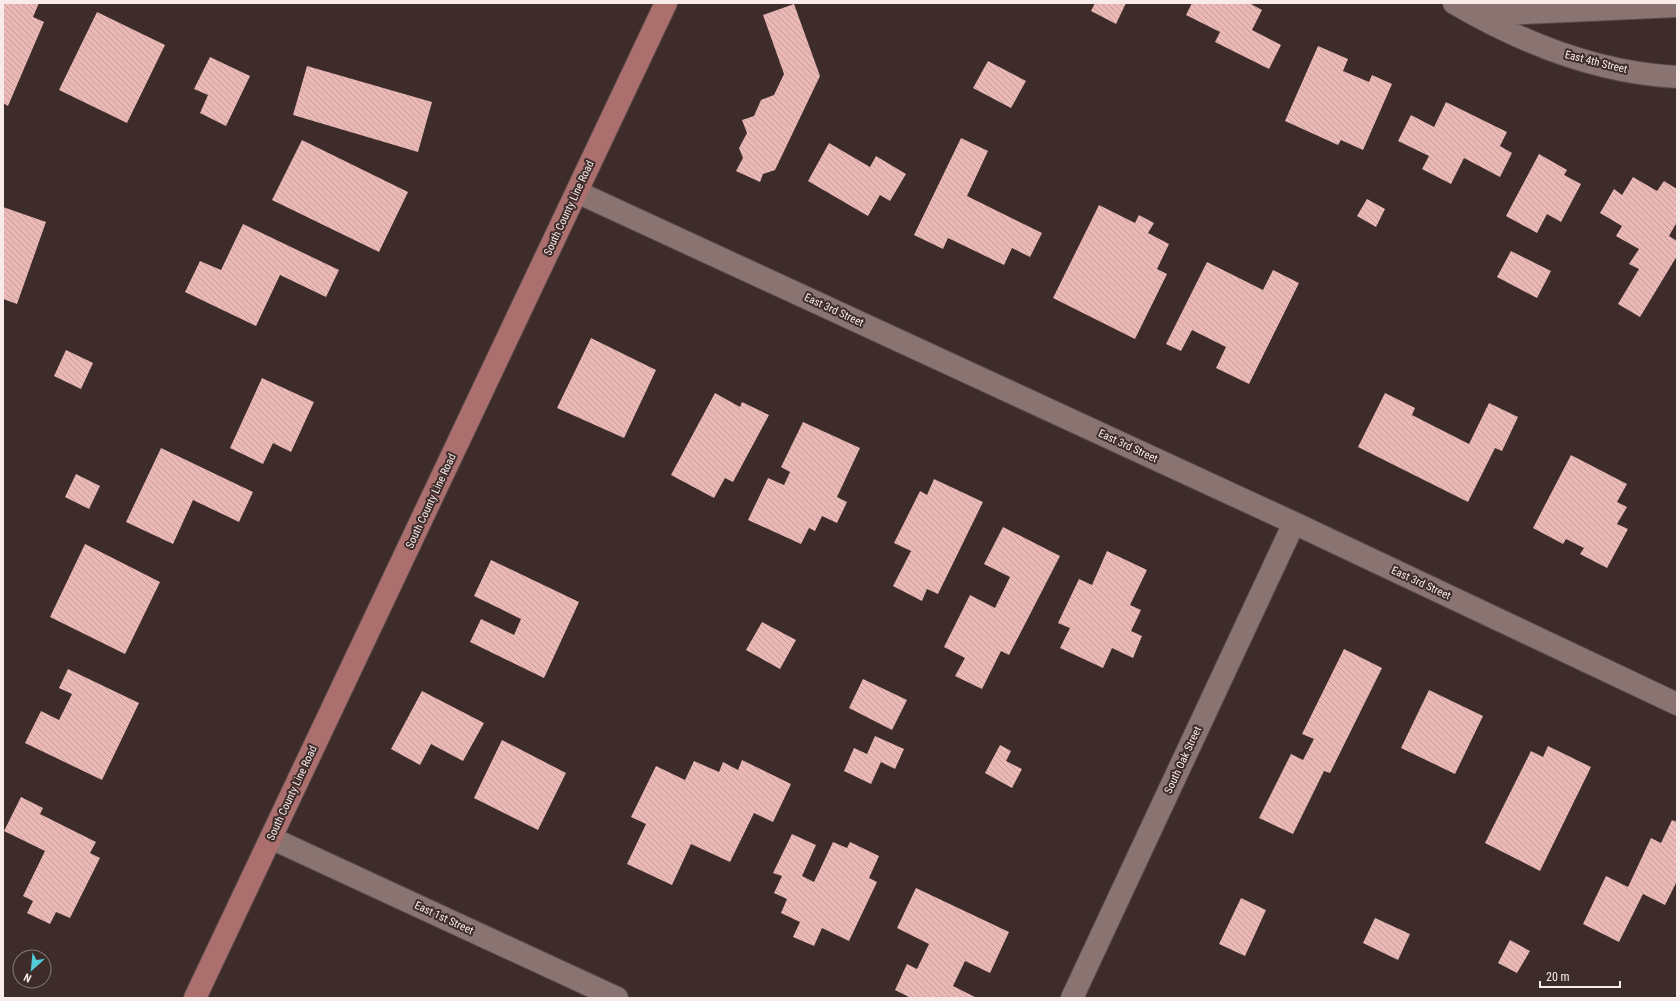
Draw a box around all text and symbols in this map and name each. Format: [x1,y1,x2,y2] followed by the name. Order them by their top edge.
[1563,48,1629,76] street label: East 4th Street
[541,158,597,258] street label: South County Line Road
[802,291,866,329] street label: East 3rd Street
[1096,427,1160,465] street label: East 3rd Street
[403,451,459,551] street label: South County Line Road
[1389,564,1453,602] street label: East 3rd Street
[1162,724,1204,796] street label: South Oak Street
[264,743,320,843] street label: South County Line Road
[412,899,476,937] street label: East 1st Street
[12,949,52,989] north arrow
[1540,963,1620,989] scale bar
[22,970,34,985] text: N
[1546,970,1570,984] text: 20 m

